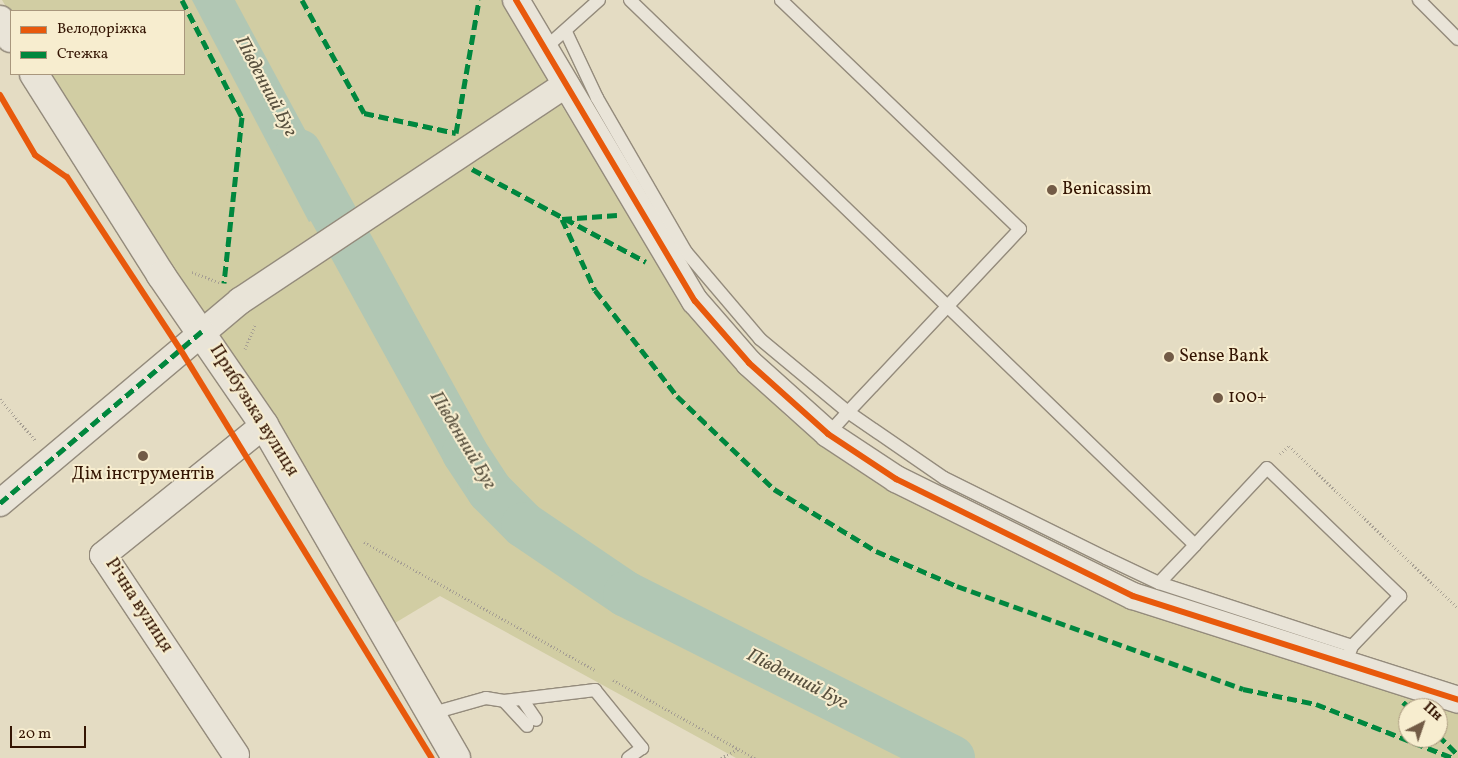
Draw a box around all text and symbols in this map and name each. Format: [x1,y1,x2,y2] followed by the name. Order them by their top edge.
[10,10,185,75] legend
[57,19,147,40] text: Велодоріжка
[229,33,301,141] water label: Південний Буг
[57,44,108,65] text: Стежка
[1062,179,1152,201] place label: Benicassim
[1046,184,1058,196] marker: Benicassim
[204,341,302,481] street label: Прибузька вулиця
[1179,346,1269,368] place label: Sense Bank
[1163,351,1175,363] marker: Sense Bank
[1228,387,1267,409] place label: 100+
[424,388,500,494] water label: Південний Буг
[1212,392,1224,404] marker: 100+
[137,450,149,462] marker: Дім інструментів
[72,464,214,486] place label: Дім інструментів
[99,555,177,657] street label: Річна вулиця
[743,645,851,715] water label: Південний Буг
[1398,698,1448,748] north arrow
[1419,698,1446,726] text: Пн
[12,716,89,748] scale bar
[18,724,51,745] text: 20 m

